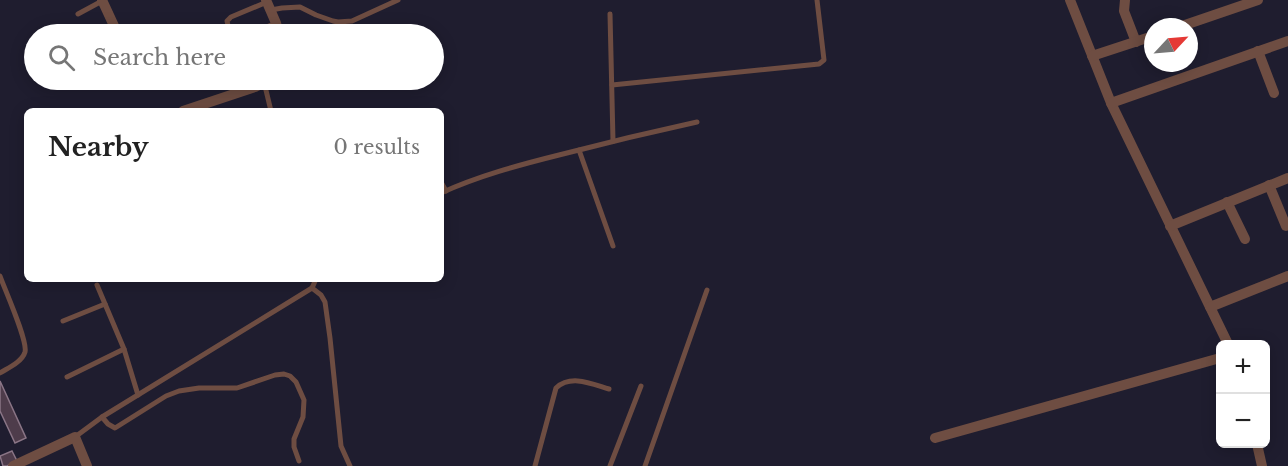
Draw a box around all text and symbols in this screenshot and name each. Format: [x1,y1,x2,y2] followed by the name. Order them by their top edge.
[1144,18,1198,72] north arrow
[24,24,444,90] search box
[45,41,78,74] icon: search
[93,44,226,71] text: Search here
[48,131,149,163] text: Nearby
[334,135,420,159] text: 0 results
[1216,340,1270,448] map controls
[1216,340,1270,394] button: +
[1216,394,1270,448] button: −

